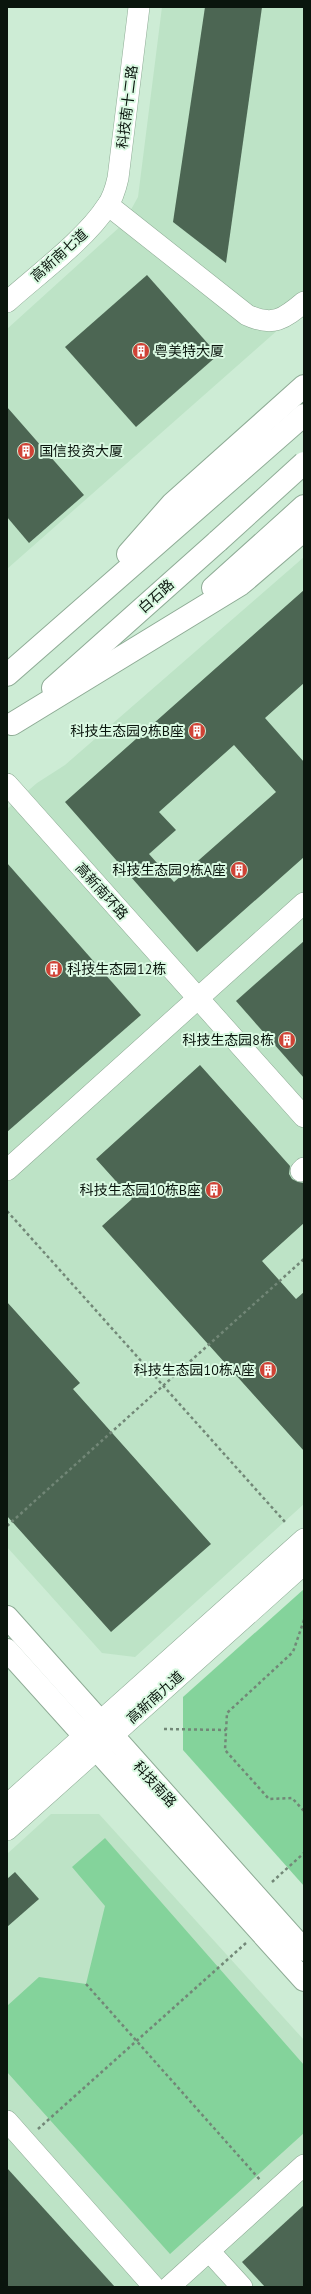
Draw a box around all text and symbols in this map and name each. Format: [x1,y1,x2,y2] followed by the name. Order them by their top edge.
[113,64,141,150] street label: 科技南十二路
[27,225,91,285] street label: 高新南七道
[131,341,151,361] building icon: 粤美特大厦
[154,342,224,360] place label: 粤美特大厦
[16,441,36,461] building icon: 国信投资大厦
[39,442,123,460] place label: 国信投资大厦
[134,575,178,617] street label: 白石路
[187,721,207,741] building icon: 科技生态园9栋B座
[70,722,184,740] place label: 科技生态园9栋B座
[72,859,132,923] street label: 高新南环路
[229,860,249,880] building icon: 科技生态园9栋A座
[112,861,226,879] place label: 科技生态园9栋A座
[44,959,64,979] building icon: 科技生态园12栋
[67,960,166,978] place label: 科技生态园12栋
[277,1030,297,1050] building icon: 科技生态园8栋
[182,1031,274,1049] place label: 科技生态园8栋
[204,1180,224,1200] building icon: 科技生态园10栋B座
[80,1181,201,1199] place label: 科技生态园10栋B座
[258,1360,278,1380] building icon: 科技生态园10栋A座
[134,1361,255,1379] place label: 科技生态园10栋A座
[123,1667,187,1727] street label: 高新南九道
[130,1757,180,1811] street label: 科技南路

